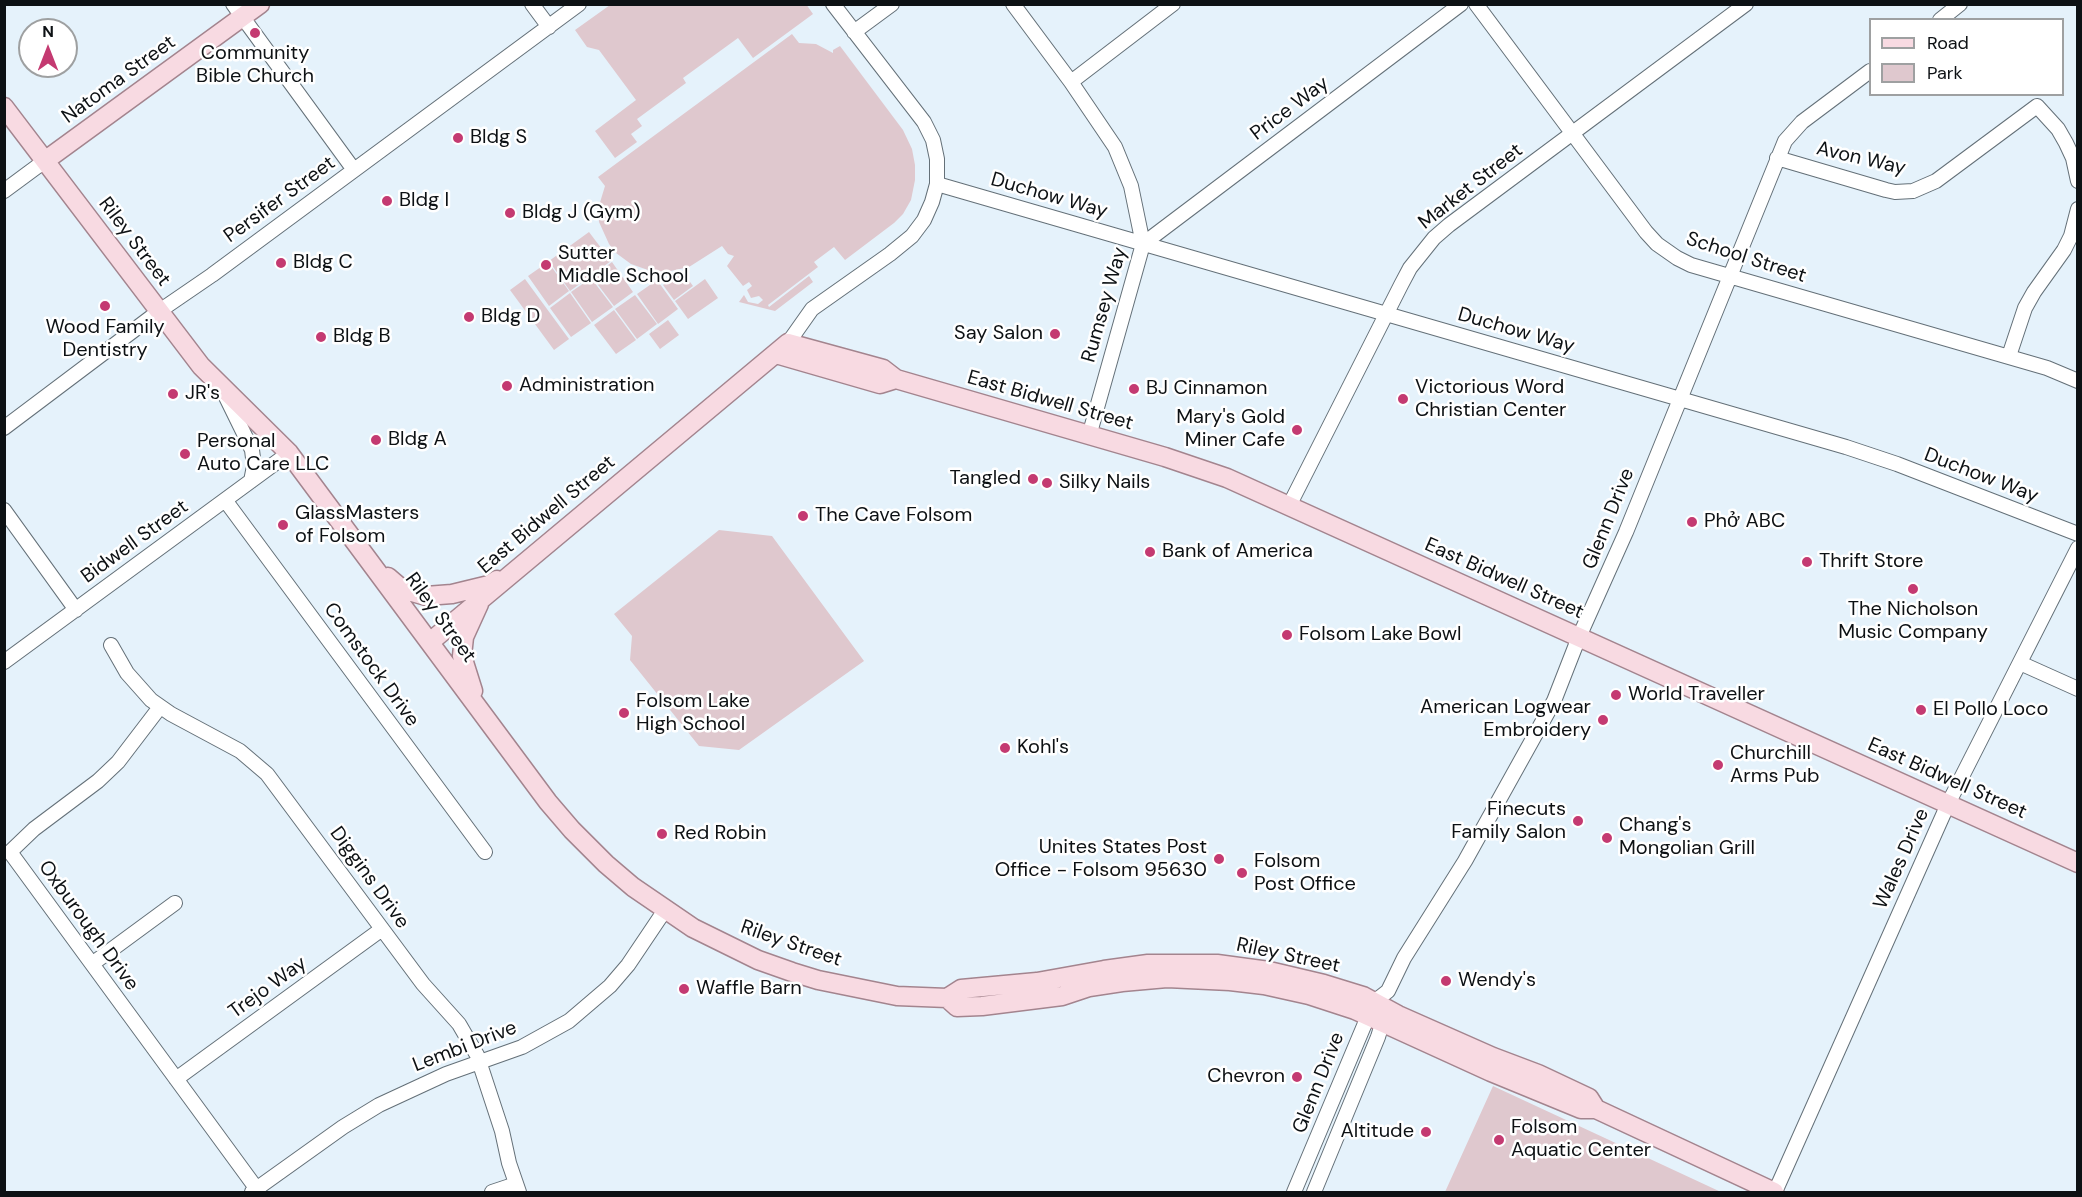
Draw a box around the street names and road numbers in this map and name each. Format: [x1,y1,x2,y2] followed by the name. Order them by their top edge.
[58,31,180,129] street label: Natoma Street
[1246,72,1334,146] street label: Price Way
[1814,137,1908,181] street label: Avon Way
[1414,139,1528,235] street label: Market Street
[220,152,340,248] street label: Persifer Street
[988,168,1110,224] street label: Duchow Way
[93,193,175,291] street label: Riley Street
[1683,227,1809,289] street label: School Street
[1077,245,1133,365] street label: Rumsey Way
[1455,303,1577,359] street label: Duchow Way
[964,366,1136,436] street label: East Bidwell Street
[1921,443,2041,509] street label: Duchow Way
[474,451,620,579] street label: East Bidwell Street
[1578,465,1640,573] street label: Glenn Drive
[77,495,193,589] street label: Bidwell Street
[1421,533,1587,625] street label: East Bidwell Street
[399,568,481,668] street label: Riley Street
[318,598,424,732] street label: Comstock Drive
[1864,733,2030,825] street label: East Bidwell Street
[1869,805,1935,913] street label: Wales Drive
[324,822,414,934] street label: Diggins Drive
[33,856,143,996] street label: Oxburough Drive
[737,916,845,972] street label: Riley Street
[1234,933,1342,979] street label: Riley Street
[224,952,312,1024] street label: Trejo Way
[410,1016,520,1078] street label: Lembi Drive
[1288,1029,1350,1137] street label: Glenn Drive

